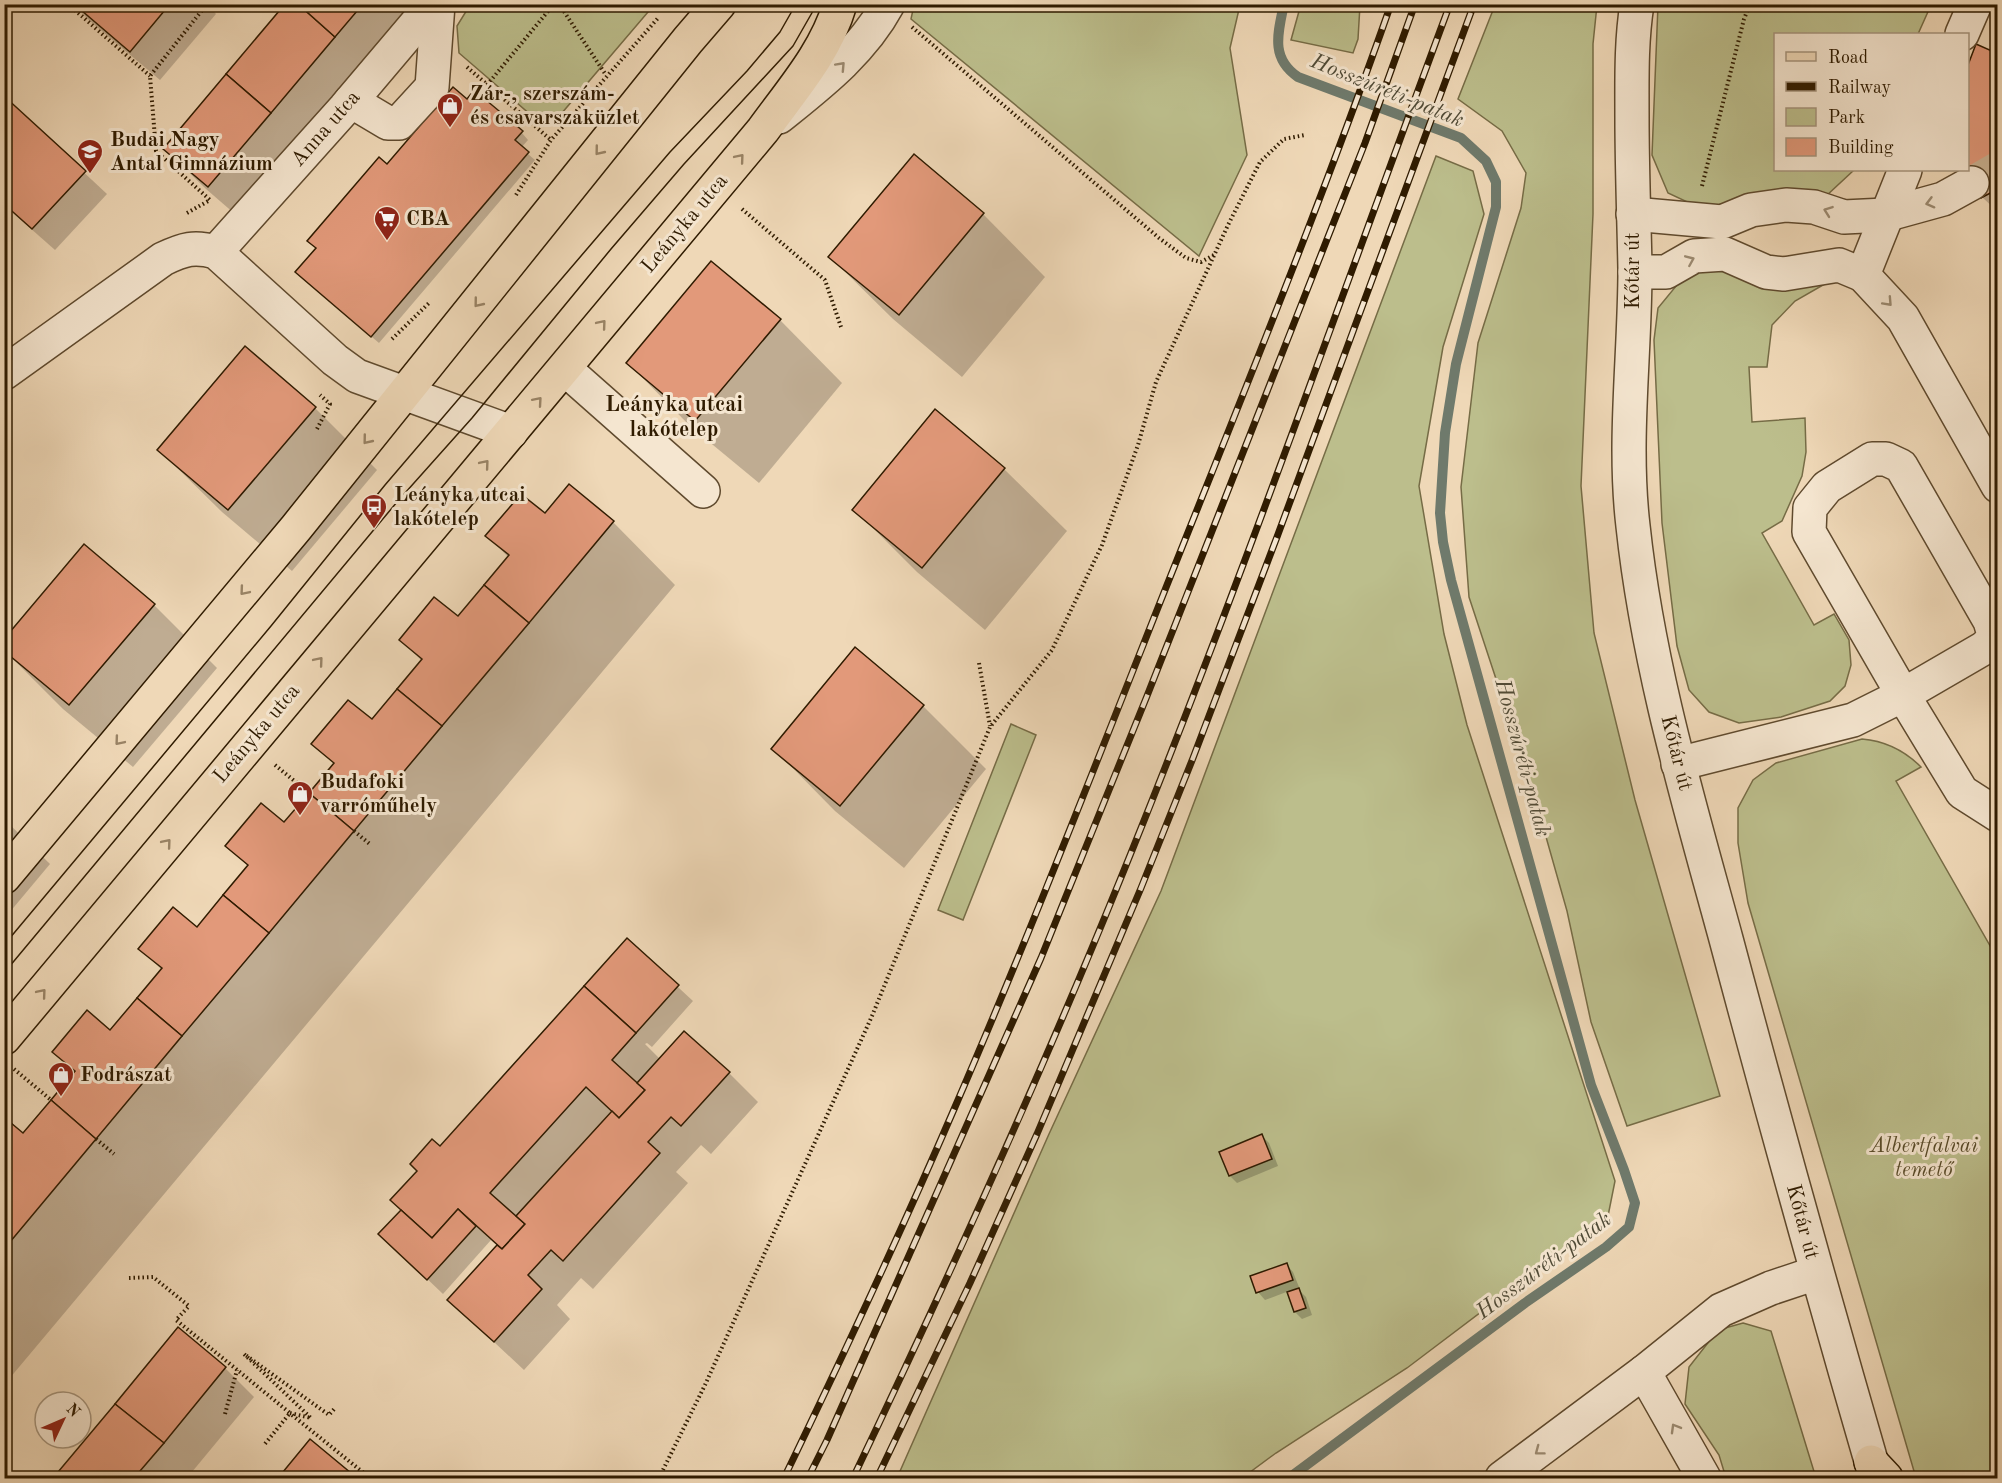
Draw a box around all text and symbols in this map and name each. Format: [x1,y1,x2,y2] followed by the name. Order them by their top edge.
[1774,33,1969,171] legend
[1828,49,1868,67] text: Road
[1306,50,1467,132] water label: Hosszúréti-patak
[833,62,844,73] one-way arrow
[1828,79,1891,97] text: Railway
[470,84,640,129] place label: Zár-, szerszám- és csavarszaküzlet
[288,87,364,171] street label: Anna utca
[435,91,465,129] shop icon: Zár-, szerszám- és csavarszaküzlet
[1828,109,1865,127] text: Park
[110,130,273,175] place label: Budai Nagy Antal Gimnázium
[75,137,105,175] school or university icon: Budai Nagy Antal Gimnázium
[1828,139,1894,157] text: Building
[596,144,607,155] one-way arrow
[733,154,744,165] one-way arrow
[638,171,732,277] street label: Leányka utca
[1925,196,1936,208] one-way arrow
[372,204,402,242] supermarket icon: CBA
[1823,206,1833,219] one-way arrow
[406,209,450,230] place label: CBA
[1623,232,1644,310] street label: Kőtár út
[1684,255,1695,267] one-way arrow
[1881,295,1892,306] one-way arrow
[474,296,485,307] one-way arrow
[595,320,606,331] one-way arrow
[605,394,743,441] district label: Leányka utcai lakótelep
[531,397,542,408] one-way arrow
[364,433,375,444] one-way arrow
[478,459,489,470] one-way arrow
[394,485,526,530] place label: Leányka utcai lakótelep
[359,492,389,530] bus stop icon: Leányka utcai lakótelep
[240,584,251,595] one-way arrow
[311,657,322,668] one-way arrow
[1490,676,1554,840] water label: Hosszúréti-patak
[210,681,304,787] street label: Leányka utca
[1656,713,1696,793] street label: Kőtár út
[115,734,126,745] one-way arrow
[320,772,437,817] place label: Budafoki varróműhely
[285,779,315,817] shop icon: Budafoki varróműhely
[160,839,171,850] one-way arrow
[35,989,46,1000] one-way arrow
[46,1060,76,1098] shop icon: Fodrászat
[80,1065,172,1086] place label: Fodrászat
[1869,1136,1978,1181] park label: Albertfalvai temető
[1782,1182,1822,1262] street label: Kőtár út
[1472,1208,1616,1324] water label: Hosszúréti-patak
[33,1390,93,1450] north arrow
[62,1401,83,1421] text: N
[1671,1423,1682,1434] one-way arrow
[1534,1444,1545,1455] one-way arrow

